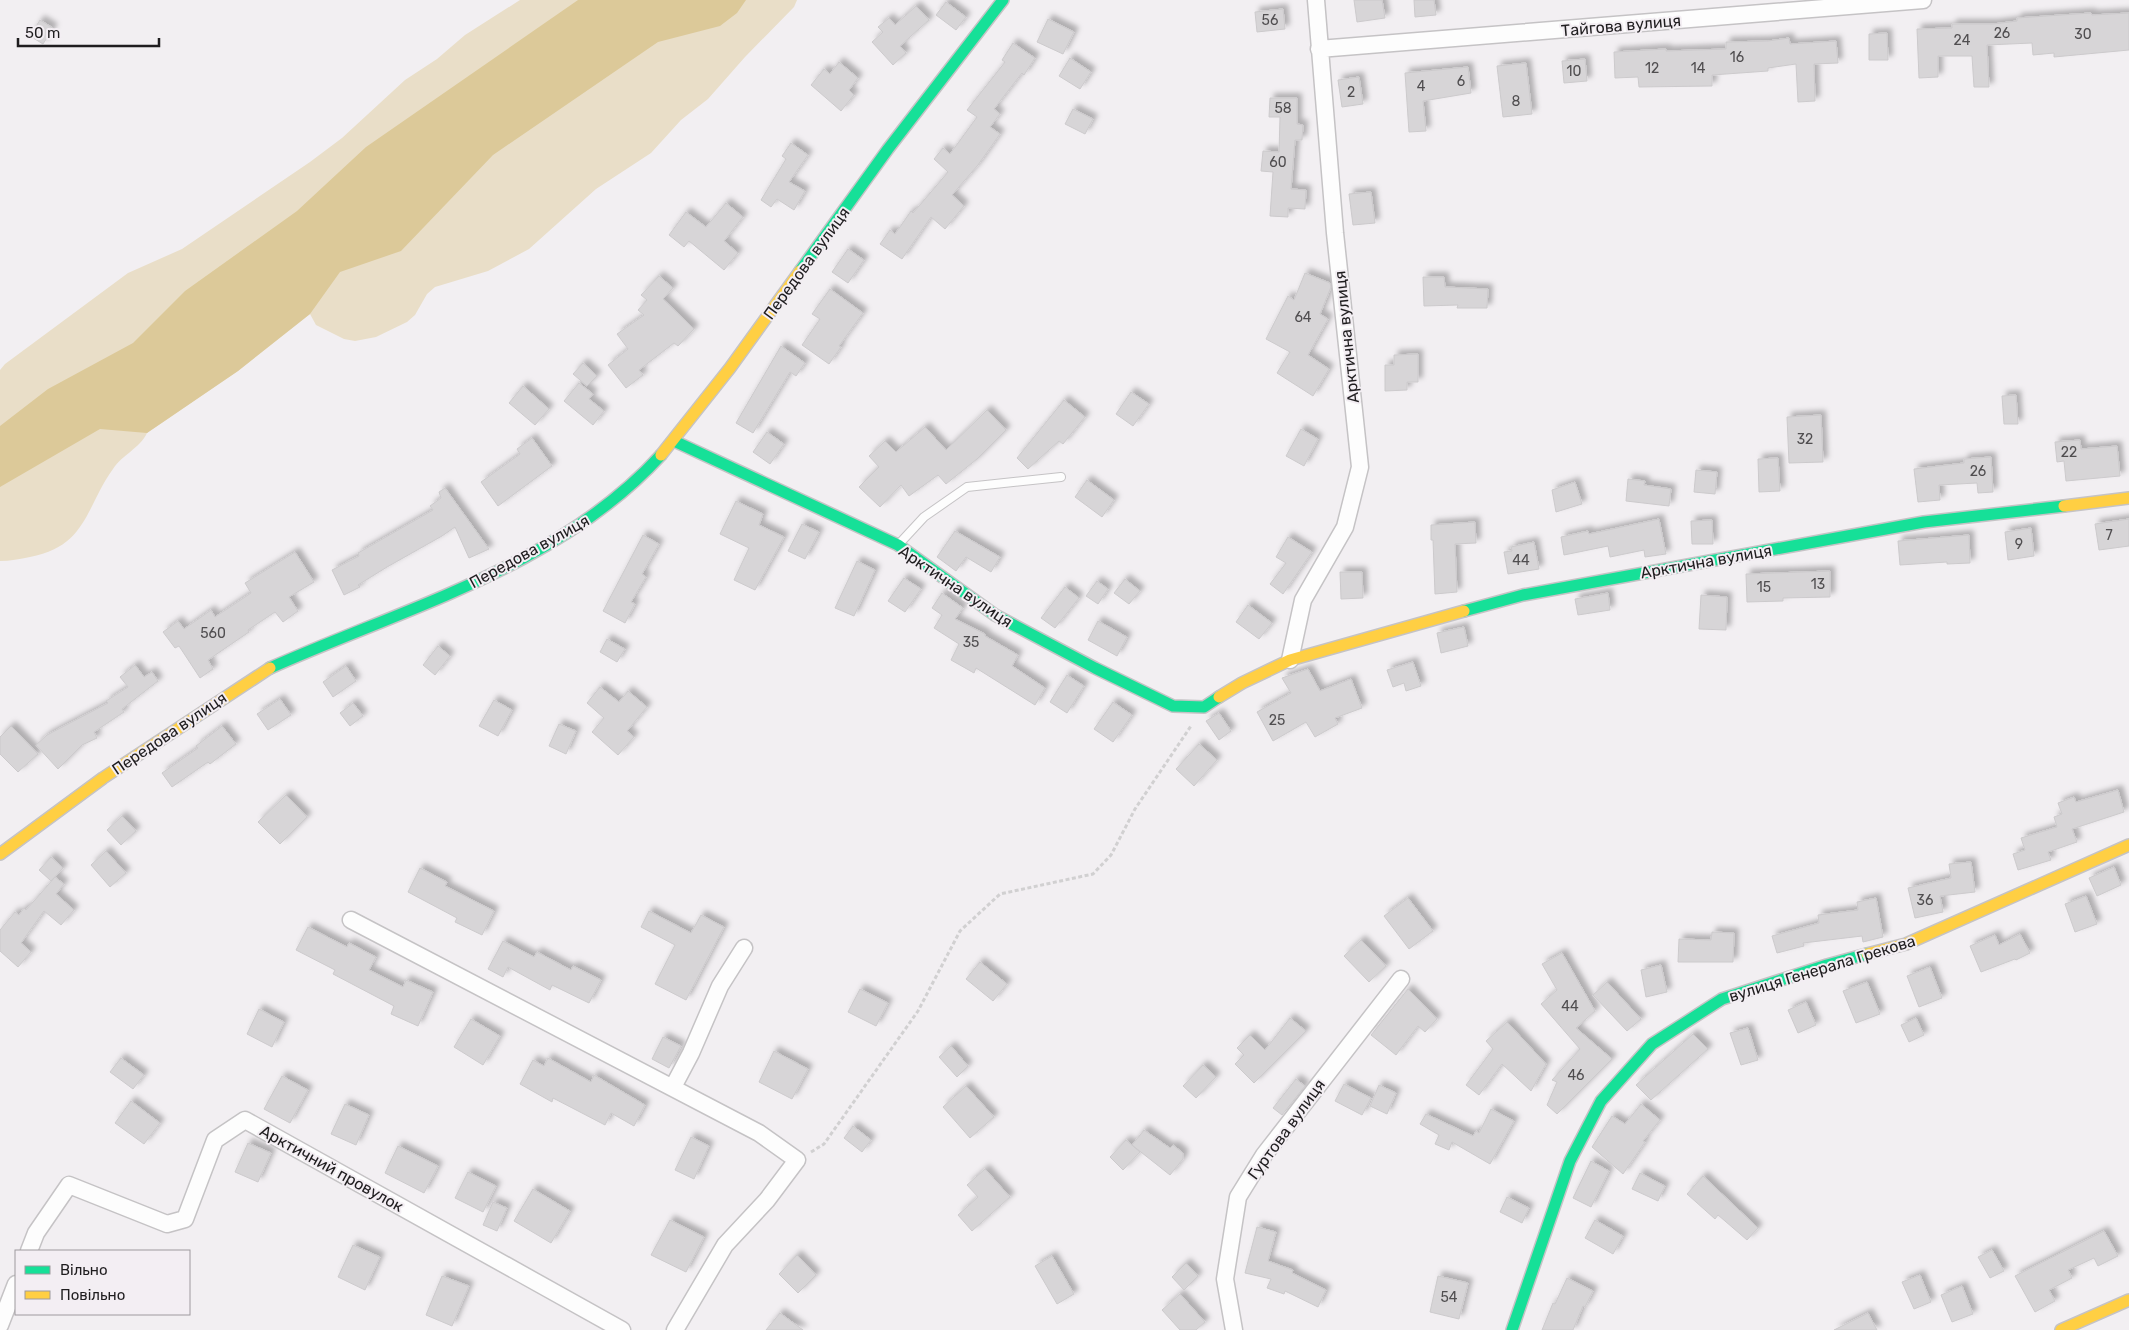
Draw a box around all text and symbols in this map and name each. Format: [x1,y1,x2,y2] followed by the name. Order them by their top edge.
[1560,11,1682,40] street label: Тайгова вулиця
[1262,12,1278,29] house number: 56
[18,15,159,47] scale bar
[25,24,60,42] text: 50 m
[1994,25,2010,42] house number: 26
[2074,26,2092,43] house number: 30
[1954,32,1971,49] house number: 24
[1730,49,1744,66] house number: 16
[1645,60,1659,77] house number: 12
[1691,60,1706,77] house number: 14
[1567,63,1582,80] house number: 10
[1457,73,1465,90] house number: 6
[1417,78,1426,95] house number: 4
[1347,84,1355,101] house number: 2
[1512,93,1521,110] house number: 8
[1274,100,1292,117] house number: 58
[1269,154,1287,171] house number: 60
[759,203,854,323] street label: Передова вулиця
[1330,270,1363,404] street label: Арктична вулиця
[1294,309,1312,326] house number: 64
[1797,431,1813,448] house number: 32
[2061,444,2077,461] house number: 22
[1970,463,1986,480] house number: 26
[466,511,593,592] street label: Передова вулиця
[2105,527,2113,544] house number: 7
[2015,536,2023,553] house number: 9
[895,541,1016,631] street label: Арктична вулиця
[1639,541,1773,582] street label: Арктична вулиця
[1512,552,1530,569] house number: 44
[1811,576,1825,593] house number: 13
[1757,579,1771,596] house number: 15
[200,625,226,642] house number: 560
[963,634,979,651] house number: 35
[108,688,230,779] street label: Передова вулиця
[1269,712,1285,729] house number: 25
[1917,892,1933,909] house number: 36
[1727,931,1918,1006] street label: вулиця Генерала Грекова
[1561,998,1579,1015] house number: 44
[1567,1067,1585,1084] house number: 46
[1244,1075,1329,1183] street label: Гуртова вулиця
[257,1121,407,1216] street label: Арктичний провулок
[15,1250,190,1315] legend
[60,1261,108,1279] text: Вільно
[60,1286,125,1304] text: Повільно
[1440,1289,1458,1306] house number: 54

